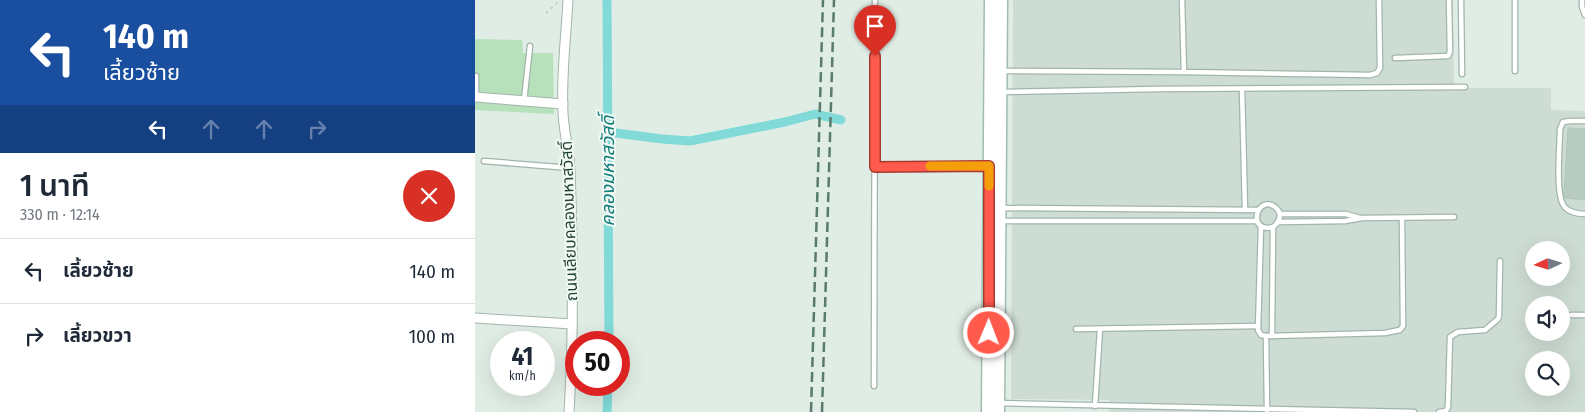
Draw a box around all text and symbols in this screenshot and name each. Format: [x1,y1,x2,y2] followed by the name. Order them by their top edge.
[854,5,896,56] pin
[861,12,889,40] icon: arrive
[103,15,189,57] text: 140 m
[20,20,85,85] icon: left
[103,59,180,86] text: เลี้ยวซ้าย
[597,111,619,226] water label: คลองมหาสวัสดิ์
[144,115,172,143] icon: left
[197,115,225,143] icon: ahead
[250,115,278,143] icon: ahead
[303,115,331,143] icon: right
[557,140,581,302] street label: ถนนเลียบคลองมหาสวัสดิ์
[20,168,90,204] text: 1 นาที
[403,170,455,222] button: close
[20,205,100,224] text: 330 m · 12:14
[1525,241,1570,286] north arrow
[1525,241,1570,396] map controls
[20,257,48,285] icon: left
[63,259,134,282] text: เลี้ยวซ้าย
[409,260,455,283] text: 140 m
[1525,296,1570,341] button: sound
[962,306,1014,358] position arrow
[20,322,48,350] icon: right
[63,324,132,347] text: เลี้ยวขวา
[409,325,455,348] text: 100 m
[565,331,630,396] speed limit sign: 50
[512,342,533,372] text: 41
[1525,351,1570,396] button: search
[509,369,536,383] text: km/h

